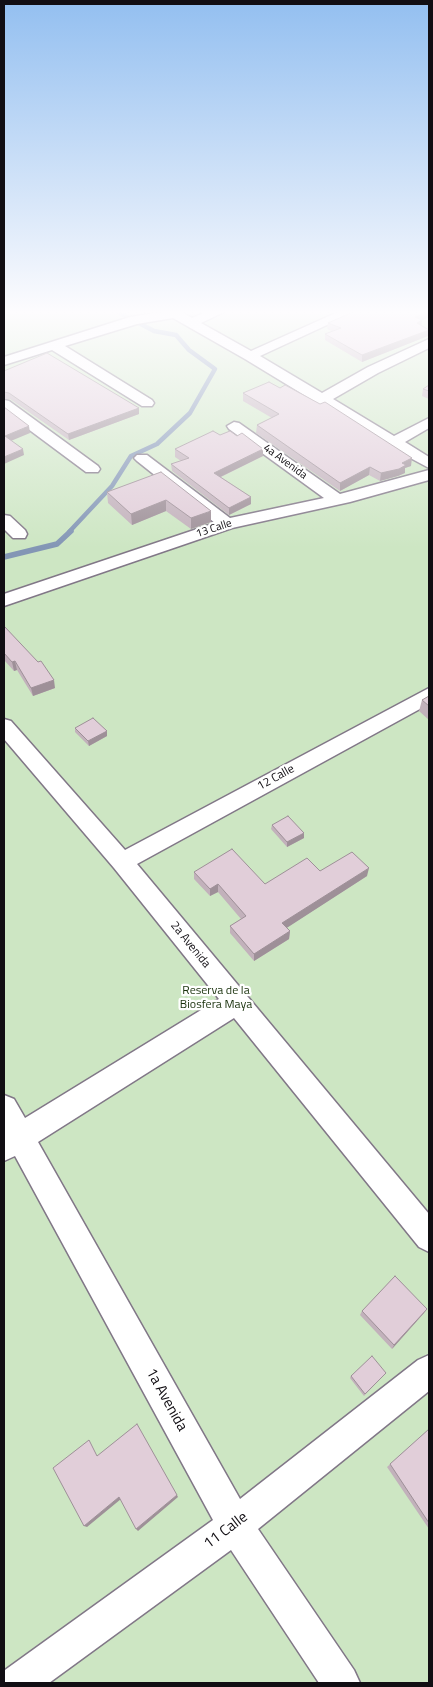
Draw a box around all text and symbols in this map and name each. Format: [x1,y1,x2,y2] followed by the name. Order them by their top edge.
[261,442,309,482] street label: 4a Avenida
[194,517,234,541] street label: 13 Calle
[255,762,297,794] street label: 12 Calle
[167,919,213,971] street label: 2a Avenida
[180,984,252,1012] park label: Reserva de la Biosfera Maya
[141,1365,191,1435] street label: 1a Avenida
[201,1509,251,1553] street label: 11 Calle

